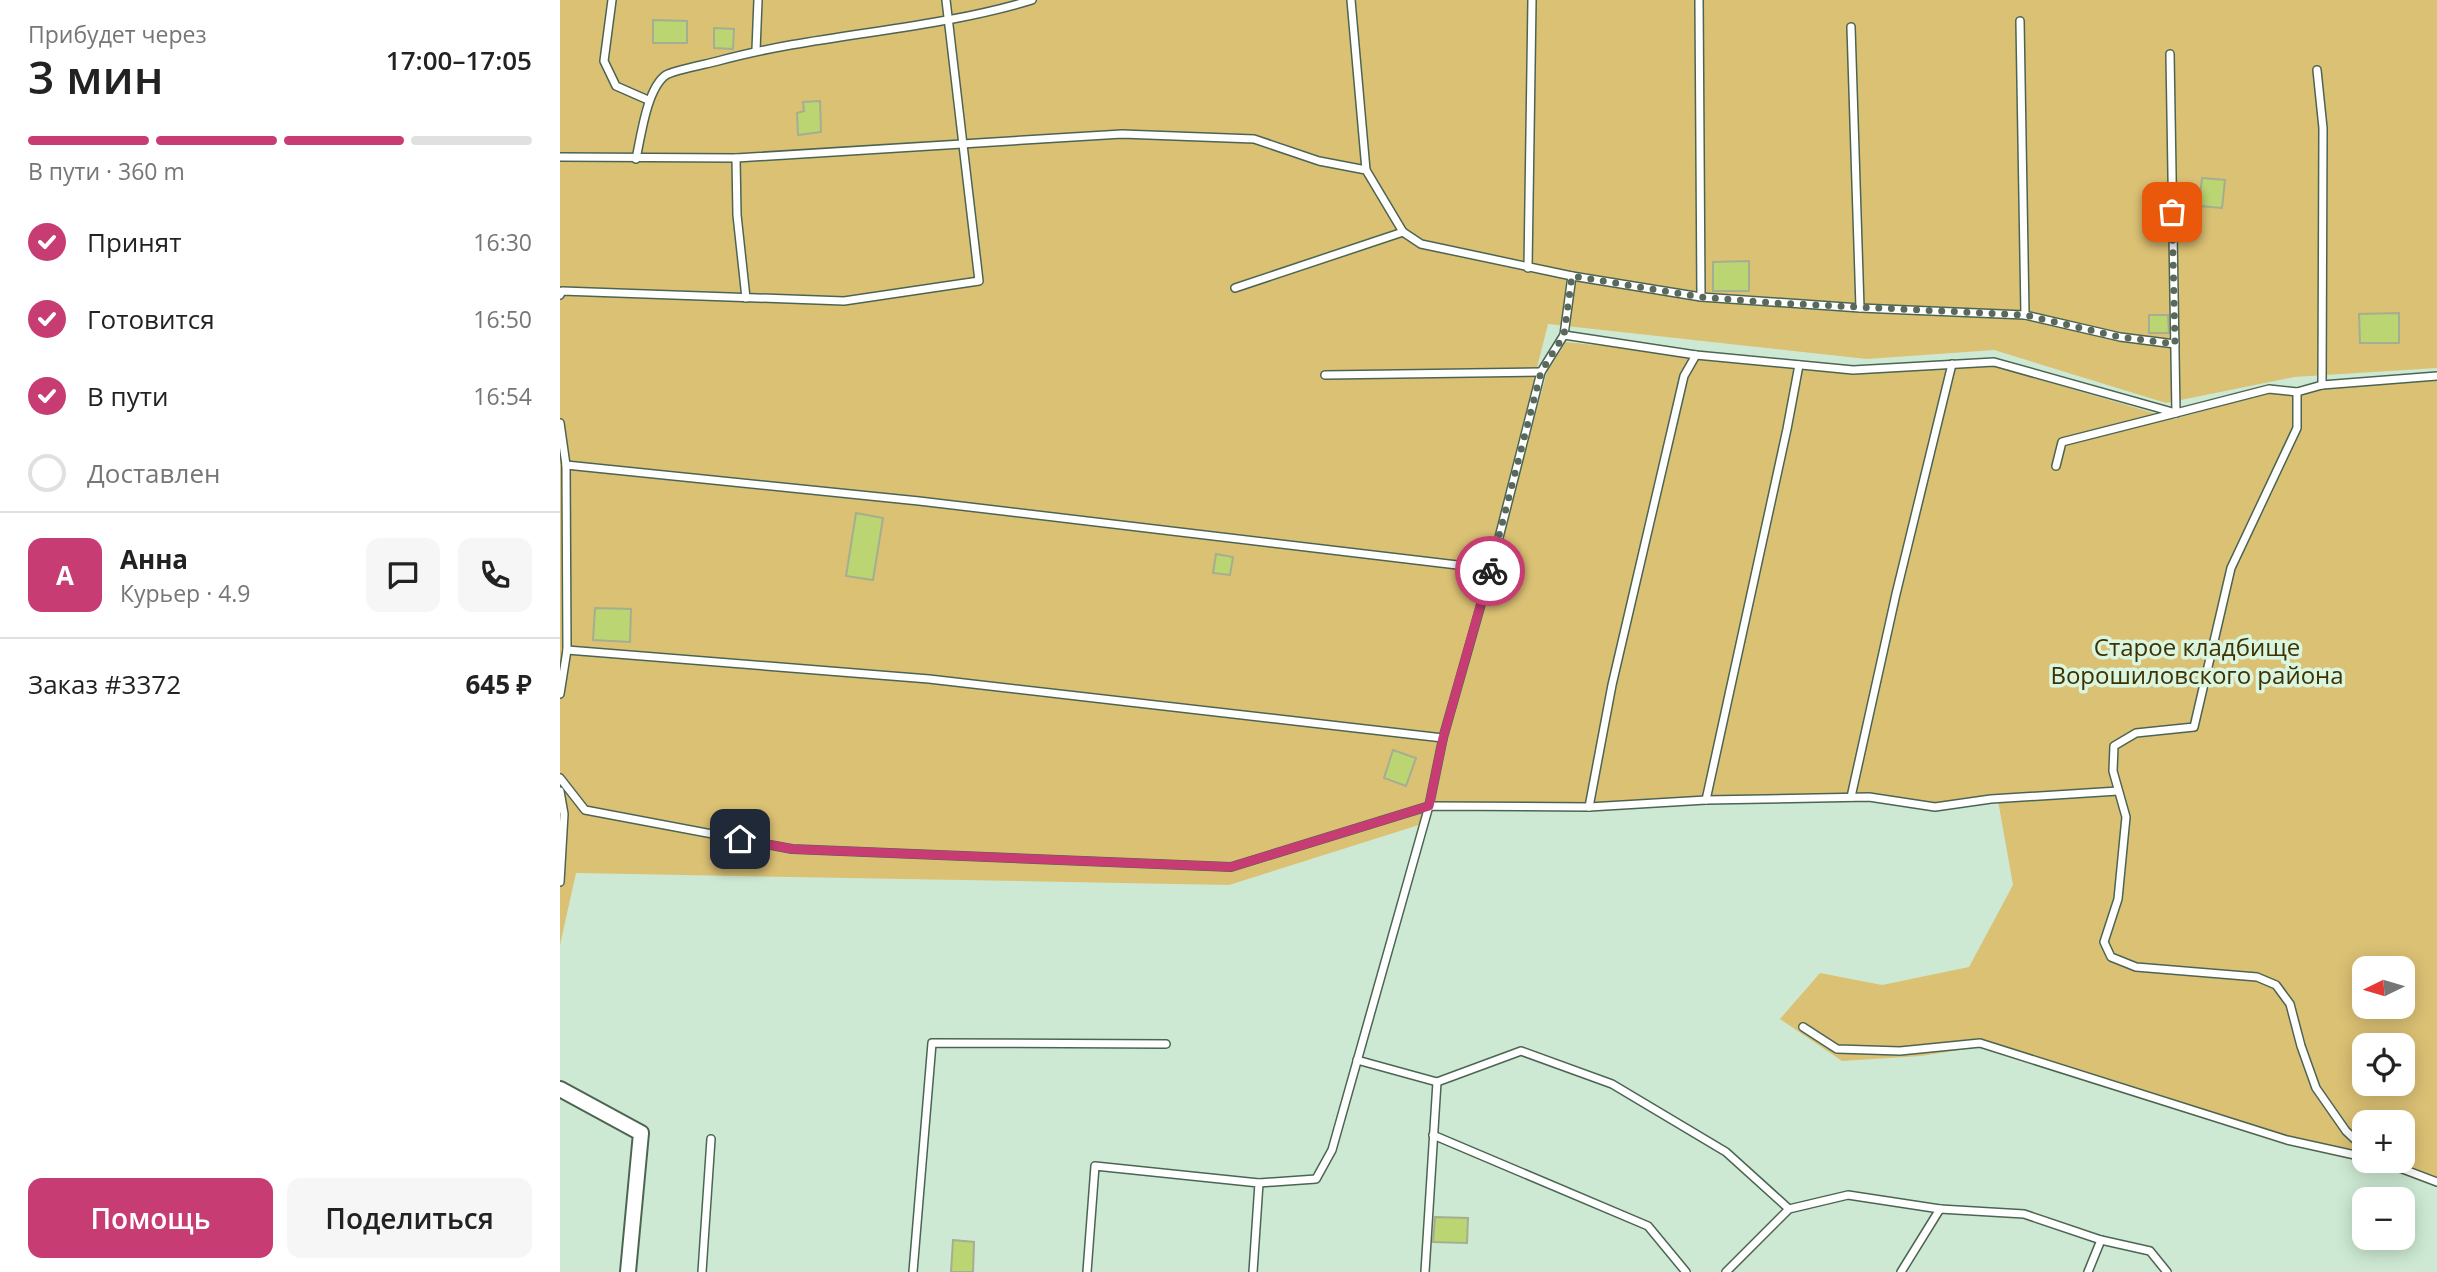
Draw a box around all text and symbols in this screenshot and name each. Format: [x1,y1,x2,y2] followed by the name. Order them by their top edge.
[28,18,207,50] text: Прибудет через
[386,42,532,78] text: 17:00–17:05
[28,45,164,107] text: 3 мин
[28,155,185,187] text: В пути · 360 m
[2142,182,2202,242] pin
[2153,193,2191,231] icon: bag
[28,223,66,261] icon: check
[87,224,181,260] text: Принят
[473,226,532,258] text: 16:30
[28,300,66,338] icon: check
[87,301,215,337] text: Готовится
[473,303,532,335] text: 16:50
[28,377,66,415] icon: check
[87,378,168,414] text: В пути
[473,380,532,412] text: 16:54
[87,455,220,491] text: Доставлен
[1455,536,1525,606] courier
[366,538,440,612] button: chat
[458,538,532,612] button: phone
[120,541,188,577] text: Анна
[1471,552,1509,590] icon: bike
[56,557,74,593] text: А
[120,577,251,609] text: Курьер · 4.9
[2050,630,2344,691] park label: Старое кладбище Ворошиловского района
[28,666,181,702] text: Заказ #3372
[466,666,532,702] text: 645 ₽
[710,809,770,869] pin
[721,820,759,858] icon: home
[2352,956,2415,1018] north arrow
[2352,956,2415,1250] map controls
[2352,1033,2415,1096] button: locate
[2352,1110,2415,1173] button: +
[28,1178,273,1258] button: Помощь
[287,1178,532,1258] button: Поделиться
[2352,1187,2415,1250] button: −

